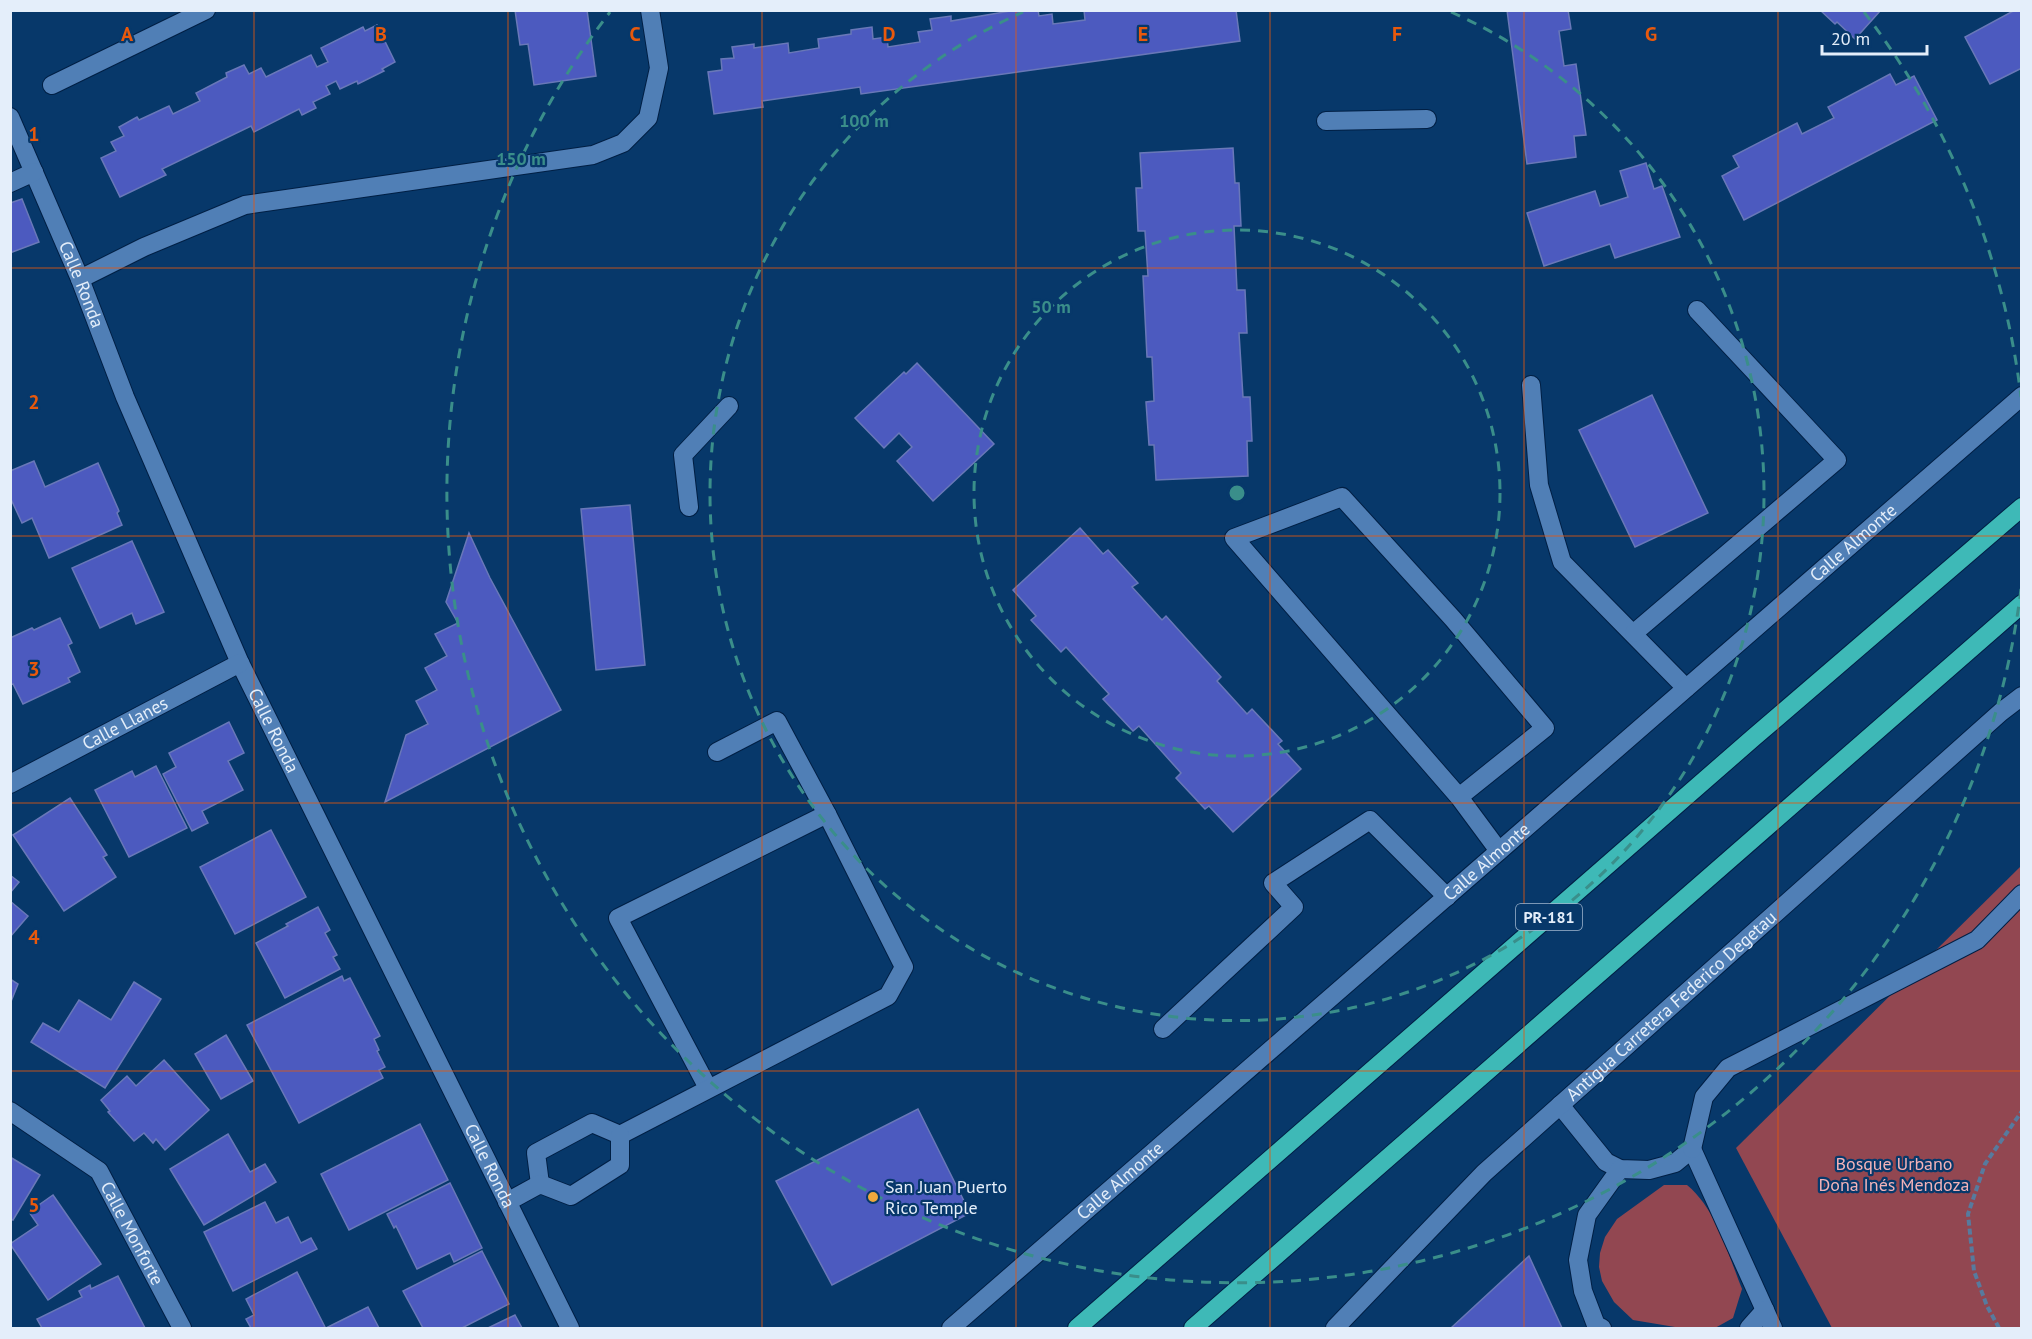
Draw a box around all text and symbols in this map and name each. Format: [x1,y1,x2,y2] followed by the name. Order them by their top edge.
[1822,18,1927,56] scale bar
[121,21,134,47] text: A
[375,21,387,47] text: B
[629,21,641,47] text: C
[883,21,896,47] text: D
[1138,21,1148,47] text: E
[1392,21,1402,47] text: F
[1645,21,1657,47] text: G
[1831,27,1870,50] text: 20 m
[839,109,889,132] text: 100 m
[28,121,40,147] text: 1
[496,147,546,170] text: 150 m
[54,237,109,331] street label: Calle Ronda
[1031,295,1071,318] text: 50 m
[28,389,40,415] text: 2
[1227,483,1247,503] centre of rings
[1805,498,1901,587] street label: Calle Almonte
[28,656,40,682] text: 3
[243,684,305,776] street label: Calle Ronda
[78,691,172,755] street label: Calle Llanes
[1438,817,1534,906] street label: Calle Almonte
[1516,904,1582,930] road number: PR-181
[1561,906,1781,1106] street label: Antigua Carretera Federico Degetau
[28,924,40,950] text: 4
[459,1120,521,1212] street label: Calle Ronda
[1071,1137,1168,1225] street label: Calle Almonte
[1819,1152,1969,1196] park label: Bosque Urbano Doña Inés Mendoza
[885,1175,1007,1219] place label: San Juan Puerto Rico Temple
[96,1177,169,1289] street label: Calle Monforte
[866,1190,880,1204] marker: San Juan Puerto Rico Temple
[28,1192,40,1218] text: 5

